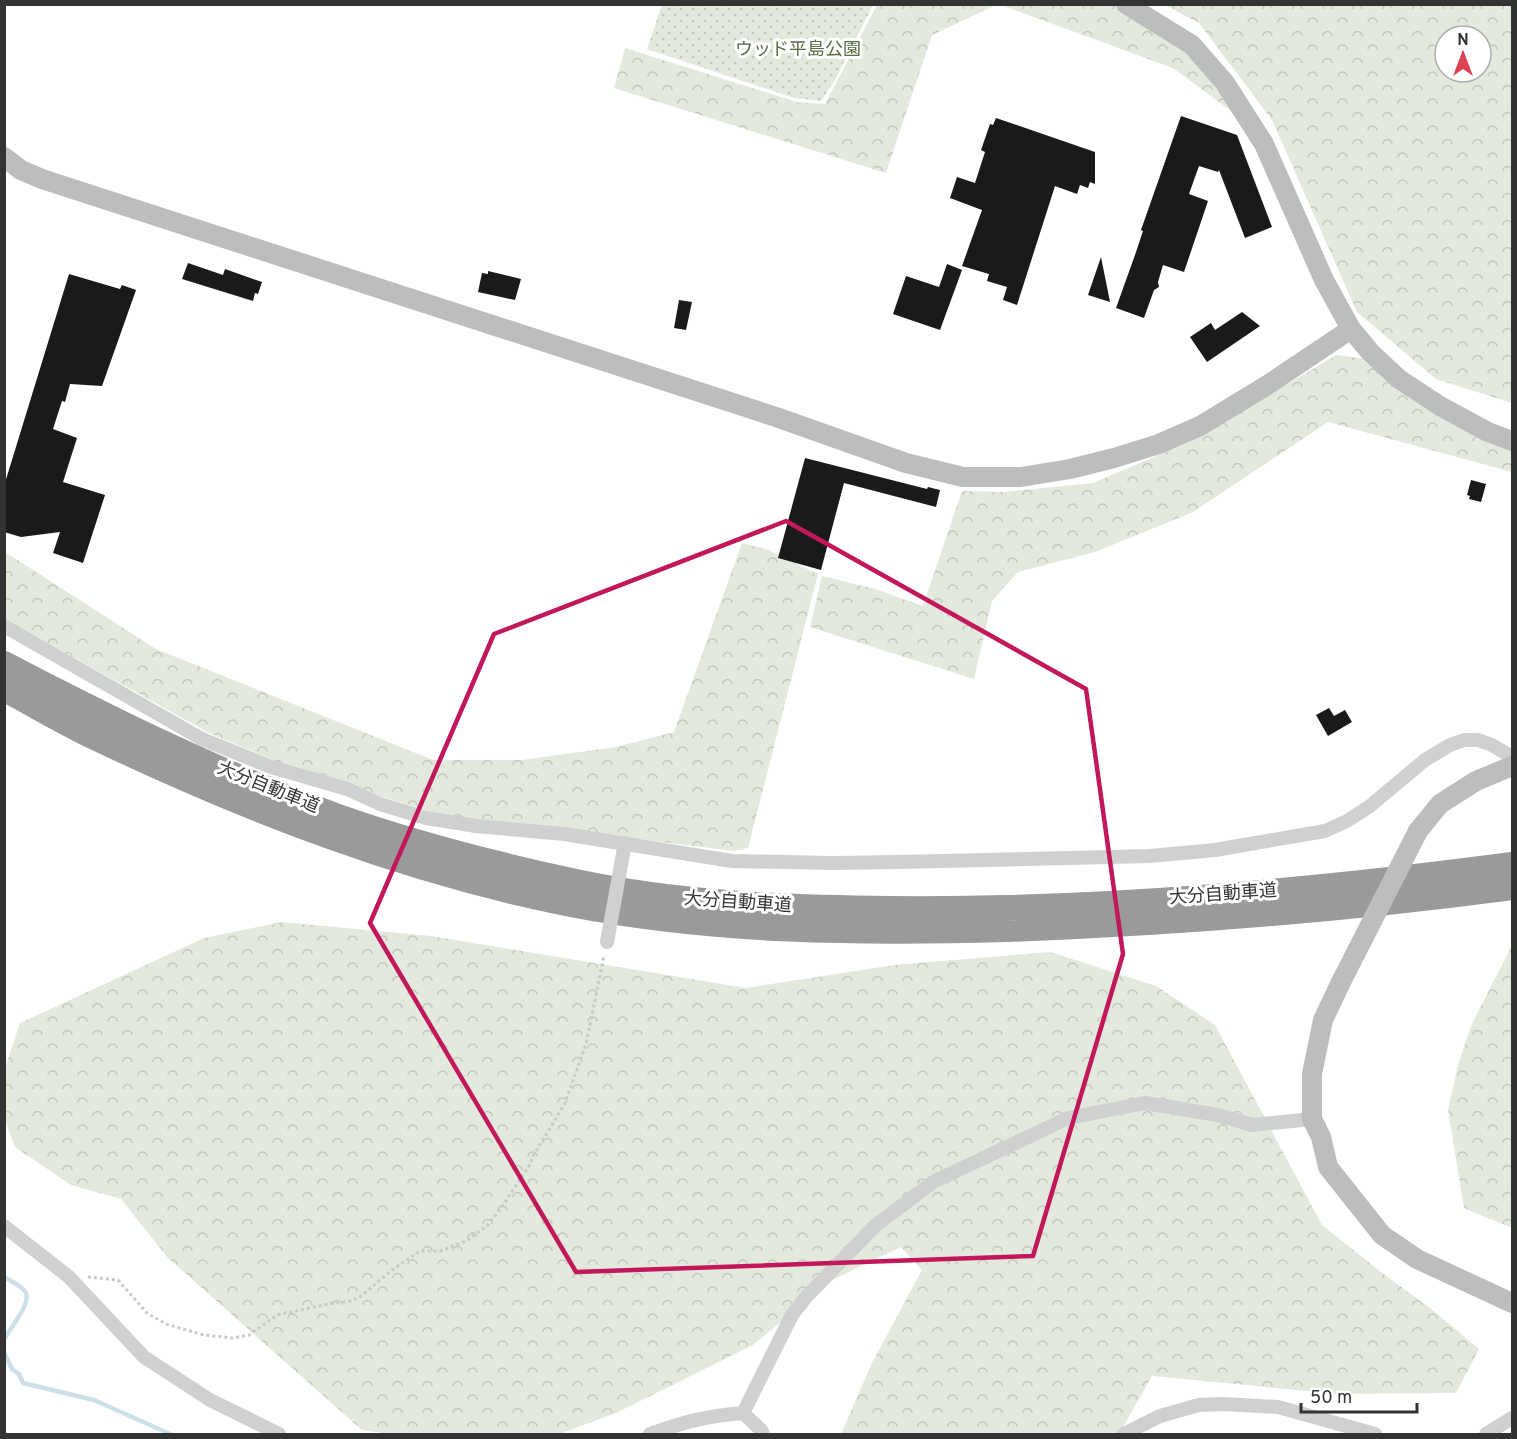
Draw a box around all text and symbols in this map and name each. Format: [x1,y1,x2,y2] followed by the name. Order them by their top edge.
[1433,24,1493,84] north arrow
[1457,31,1469,51] text: N
[735,39,861,62] park label: ウッド平島公園
[214,757,322,819] street label: 大分自動車道
[1168,880,1278,910] street label: 大分自動車道
[683,888,793,918] street label: 大分自動車道
[1301,1376,1416,1414] scale bar
[1310,1387,1352,1410] text: 50 m

